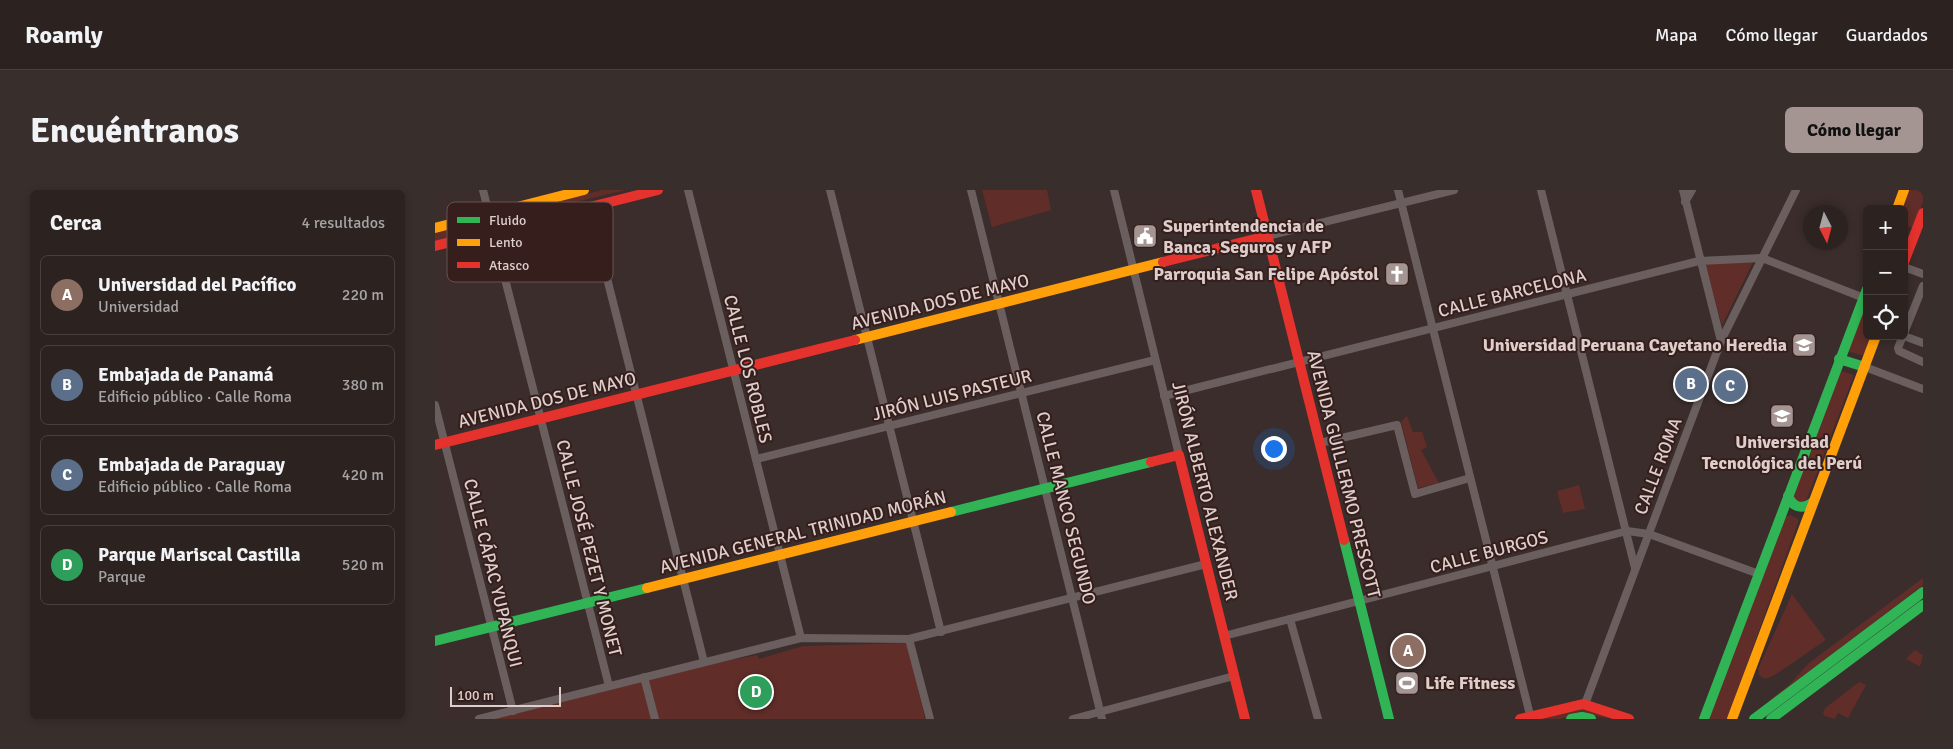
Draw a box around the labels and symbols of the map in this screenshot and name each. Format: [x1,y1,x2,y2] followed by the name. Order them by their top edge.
[447,202,613,282] legend
[1803,205,1848,250] north arrow
[489,212,526,229] text: Fluido
[1163,215,1332,258] place label: Superintendencia de Banca, Seguros y AFP
[1132,223,1158,249] public building icon: Superintendencia de Banca, Seguros y AFP
[489,234,523,251] text: Lento
[489,257,529,274] text: Atasco
[1384,261,1410,287] church icon: Parroquia San Felipe Apóstol
[1153,263,1379,285] place label: Parroquia San Felipe Apóstol
[1436,264,1588,322] street label: CALLE BARCELONA
[849,269,1031,335] street label: AVENIDA DOS DE MAYO
[719,293,777,445] street label: CALLE LOS ROBLES
[1791,332,1817,358] school or university icon: Universidad Peruana Cayetano Heredia
[1483,334,1787,356] place label: Universidad Peruana Cayetano Heredia
[1303,348,1386,600] street label: AVENIDA GUILLERMO PRESCOTT
[870,364,1034,425] street label: JIRÓN LUIS PASTEUR
[1675,365,1707,403] pin: B
[456,367,638,433] street label: AVENIDA DOS DE MAYO
[1714,367,1746,405] pin: C
[1167,379,1243,603] street label: JIRÓN ALBERTO ALEXANDER
[1769,403,1795,429] school or university icon: Universidad Tecnológica del Perú
[1031,409,1101,607] street label: CALLE MANCO SEGUNDO
[1629,414,1687,518] street label: CALLE ROMA
[1702,431,1862,474] place label: Universidad Tecnológica del Perú
[1261,436,1287,462] your location
[551,437,627,659] street label: CALLE JOSÉ PEZET Y MONET
[459,476,527,670] street label: CALLE CÁPAC YUPANQUI
[657,486,949,578] street label: AVENIDA GENERAL TRINIDAD MORÁN
[1428,526,1550,578] street label: CALLE BURGOS
[1392,632,1424,670] pin: A
[1394,670,1420,696] sports icon: Life Fitness
[1425,672,1515,694] place label: Life Fitness
[740,673,772,711] pin: D
[450,684,561,707] scale bar

